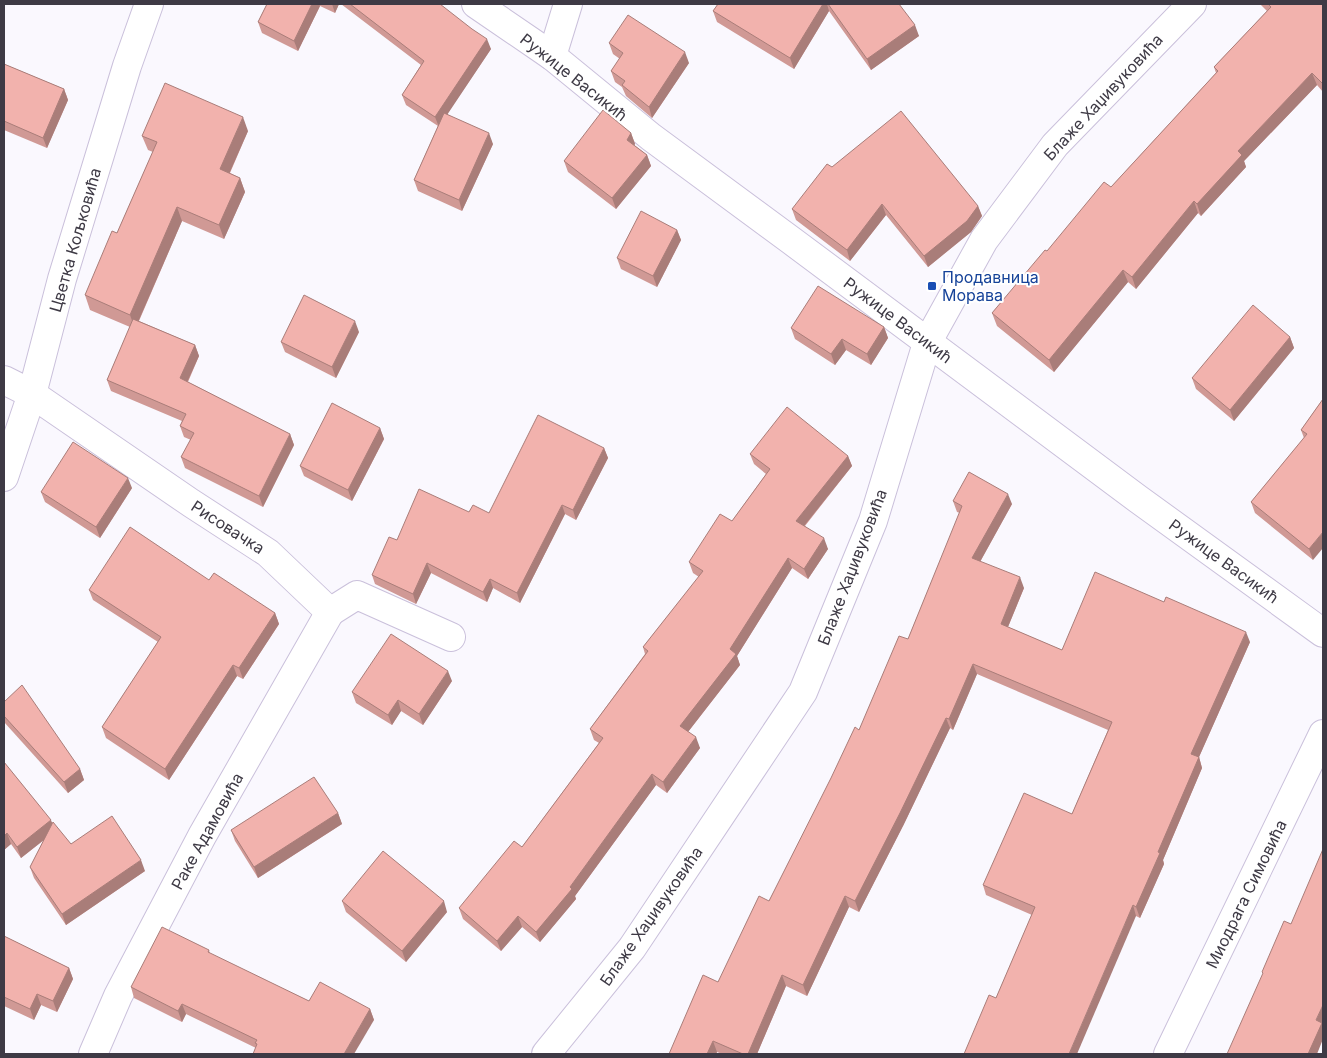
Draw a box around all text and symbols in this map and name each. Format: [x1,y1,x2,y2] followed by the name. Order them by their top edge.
[516,29,632,125] street label: Ружице Васикић
[1039,30,1167,164] street label: Блаже Хаџивуковића
[45,166,105,314] street label: Цветка Кољковића
[942,267,1039,305] place label: Продавница Морава
[840,273,956,367] street label: Ружице Васикић
[926,280,938,292] marker: Продавница Морава
[813,486,891,648] street label: Блаже Хаџивуковића
[188,496,268,558] street label: Рисовачка
[1165,515,1283,607] street label: Ружице Васикић
[167,769,247,893] street label: Раке Адамовића
[1201,816,1291,972] street label: Миодрага Симовића
[595,842,707,990] street label: Блаже Хаџивуковића

